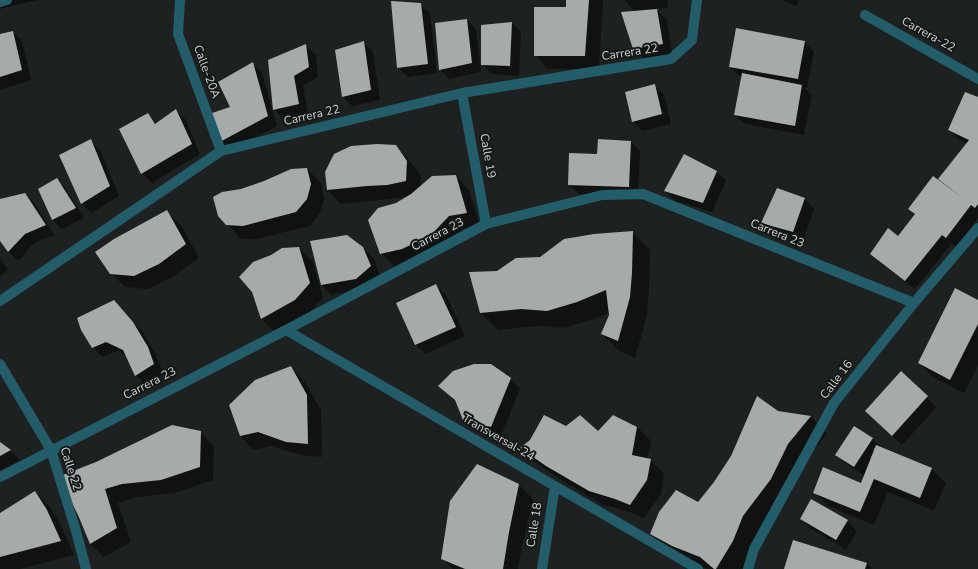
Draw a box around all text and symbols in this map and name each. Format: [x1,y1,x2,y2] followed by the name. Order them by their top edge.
[899,14,957,56] street label: Carrera-22
[601,41,659,65] street label: Carrera 22
[190,43,222,101] street label: Calle-20A
[283,103,341,129] street label: Carrera 22
[476,133,498,179] street label: Calle 19
[409,215,467,255] street label: Carrera 23
[748,217,806,251] street label: Carrera 23
[818,358,856,402] street label: Calle 16
[121,365,179,403] street label: Carrera 23
[459,411,537,465] street label: Transversal-24
[56,445,84,493] street label: Calle 22
[524,502,546,548] street label: Calle 18

